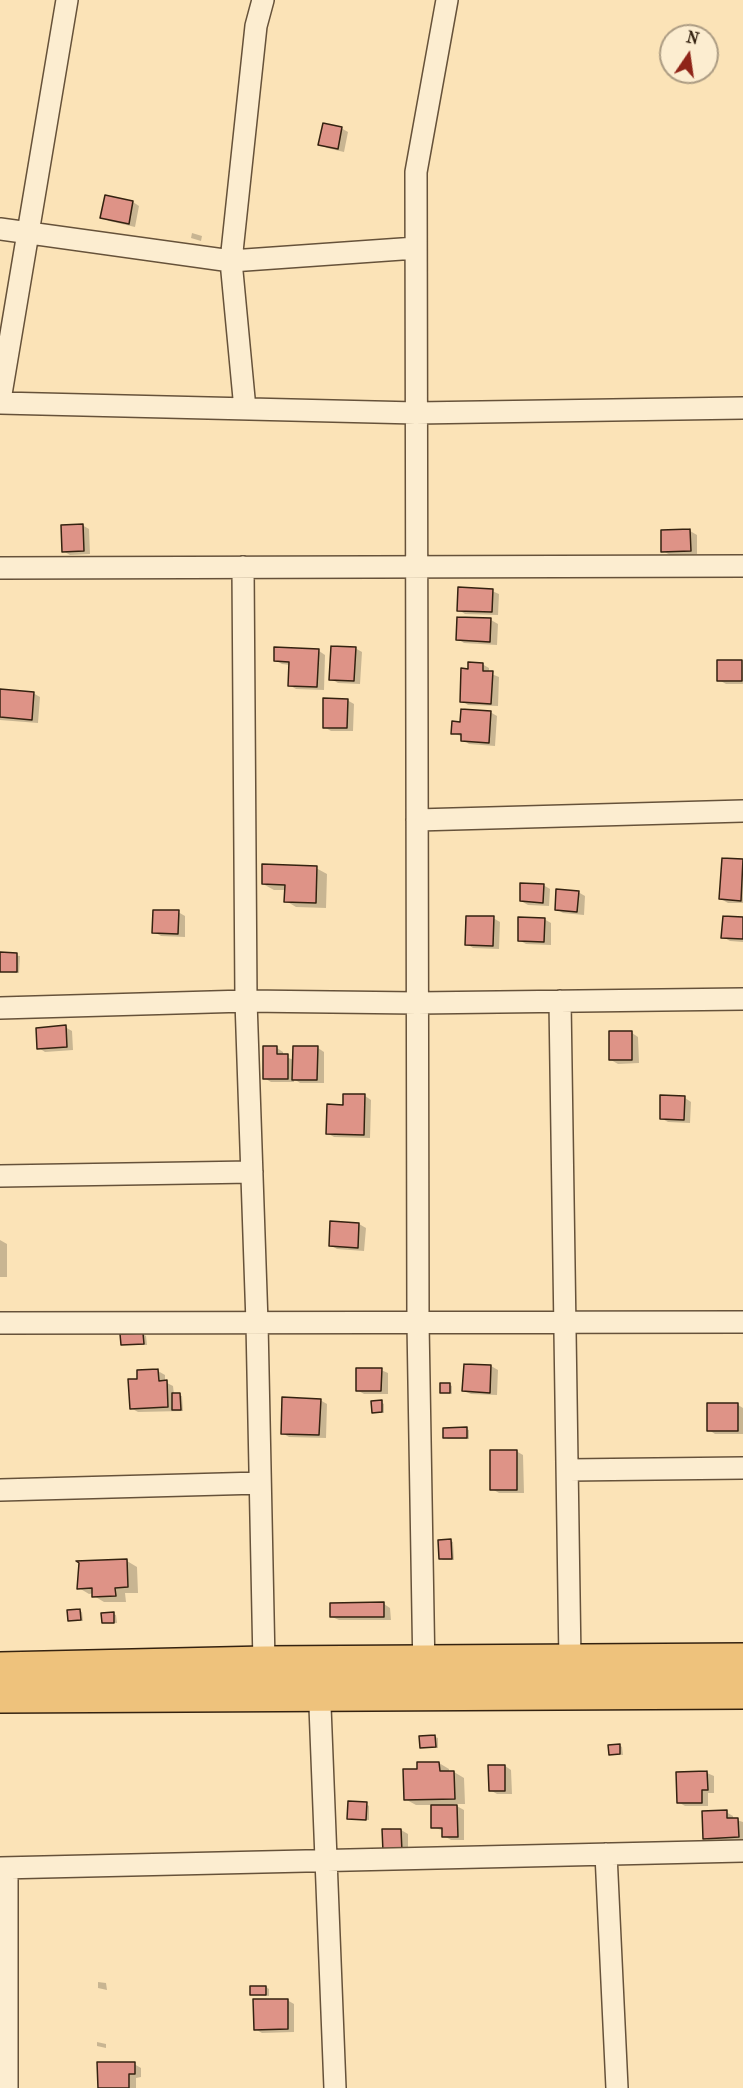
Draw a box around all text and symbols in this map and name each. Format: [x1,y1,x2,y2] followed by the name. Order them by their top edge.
[659,24,719,84] north arrow
[685,27,701,49] text: N

